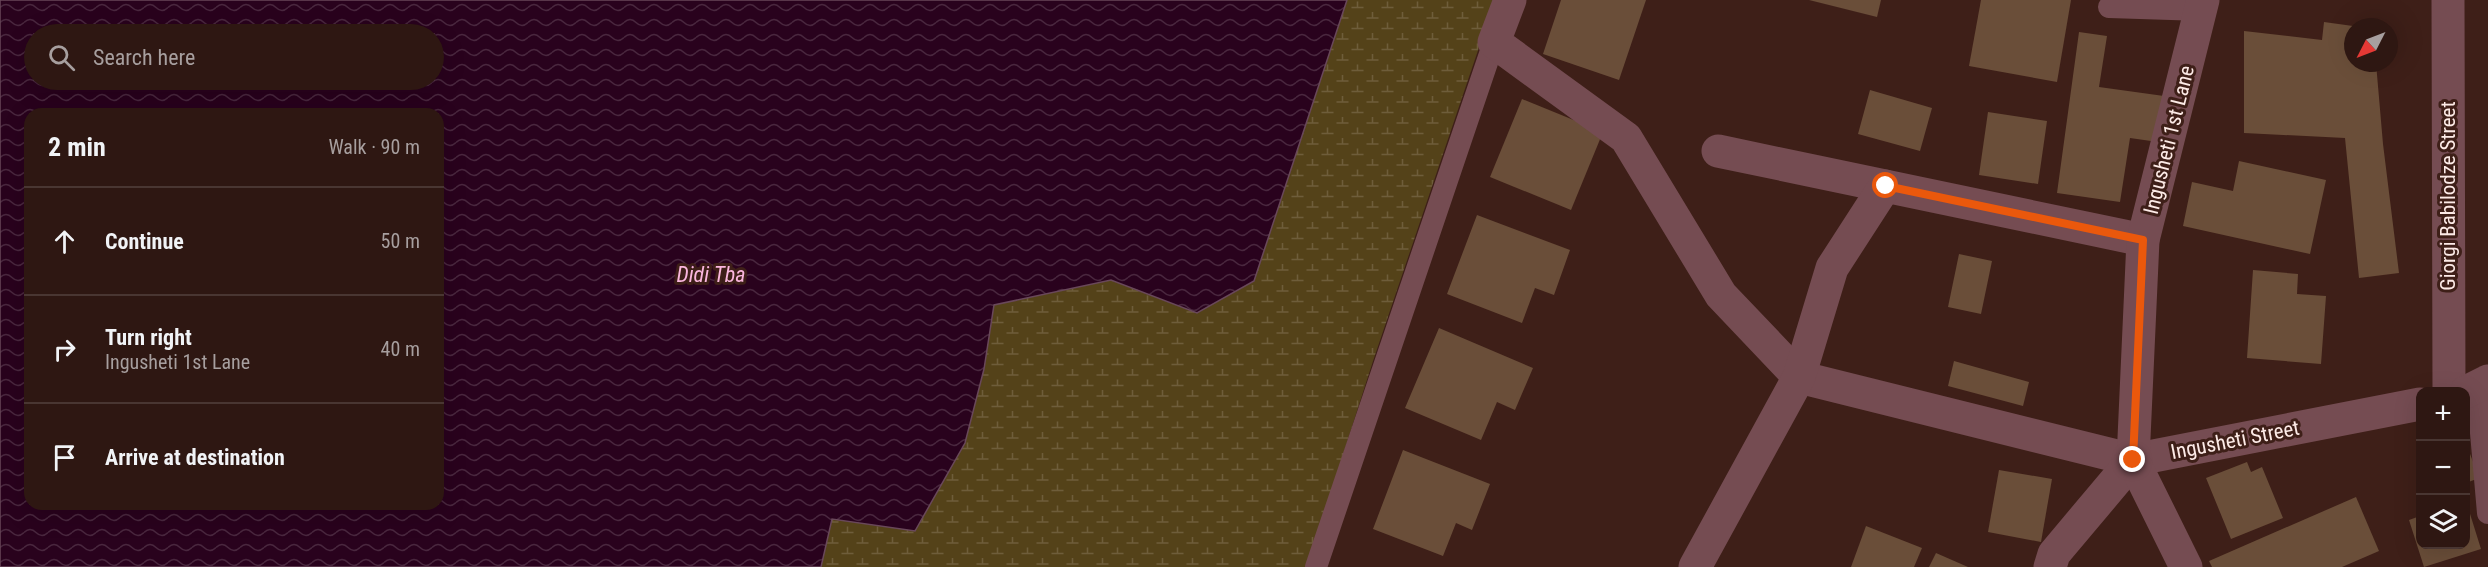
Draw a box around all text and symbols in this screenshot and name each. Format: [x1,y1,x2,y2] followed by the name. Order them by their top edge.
[2344,18,2398,72] north arrow
[24,24,444,90] search box
[45,41,78,74] icon: search
[93,45,195,70] text: Search here
[2139,63,2199,217] street label: Ingusheti 1st Lane
[2436,101,2460,291] street label: Giorgi Babilodze Street
[48,132,106,162] text: 2 min
[328,135,420,159] text: Walk · 90 m
[1872,172,1898,198] route start
[48,225,81,258] icon: ahead
[105,229,184,254] text: Continue
[381,229,420,253] text: 50 m
[676,262,746,287] water label: Didi Tba
[105,325,192,350] text: Turn right
[48,333,81,366] icon: right
[381,337,420,361] text: 40 m
[105,350,250,374] text: Ingusheti 1st Lane
[2416,387,2470,549] map controls
[2416,387,2470,441] button: +
[2169,416,2301,464] street label: Ingusheti Street
[48,441,81,474] icon: arrive
[2416,441,2470,495] button: −
[105,445,285,470] text: Arrive at destination
[2119,446,2145,472] route end
[2416,495,2470,549] button: layers

